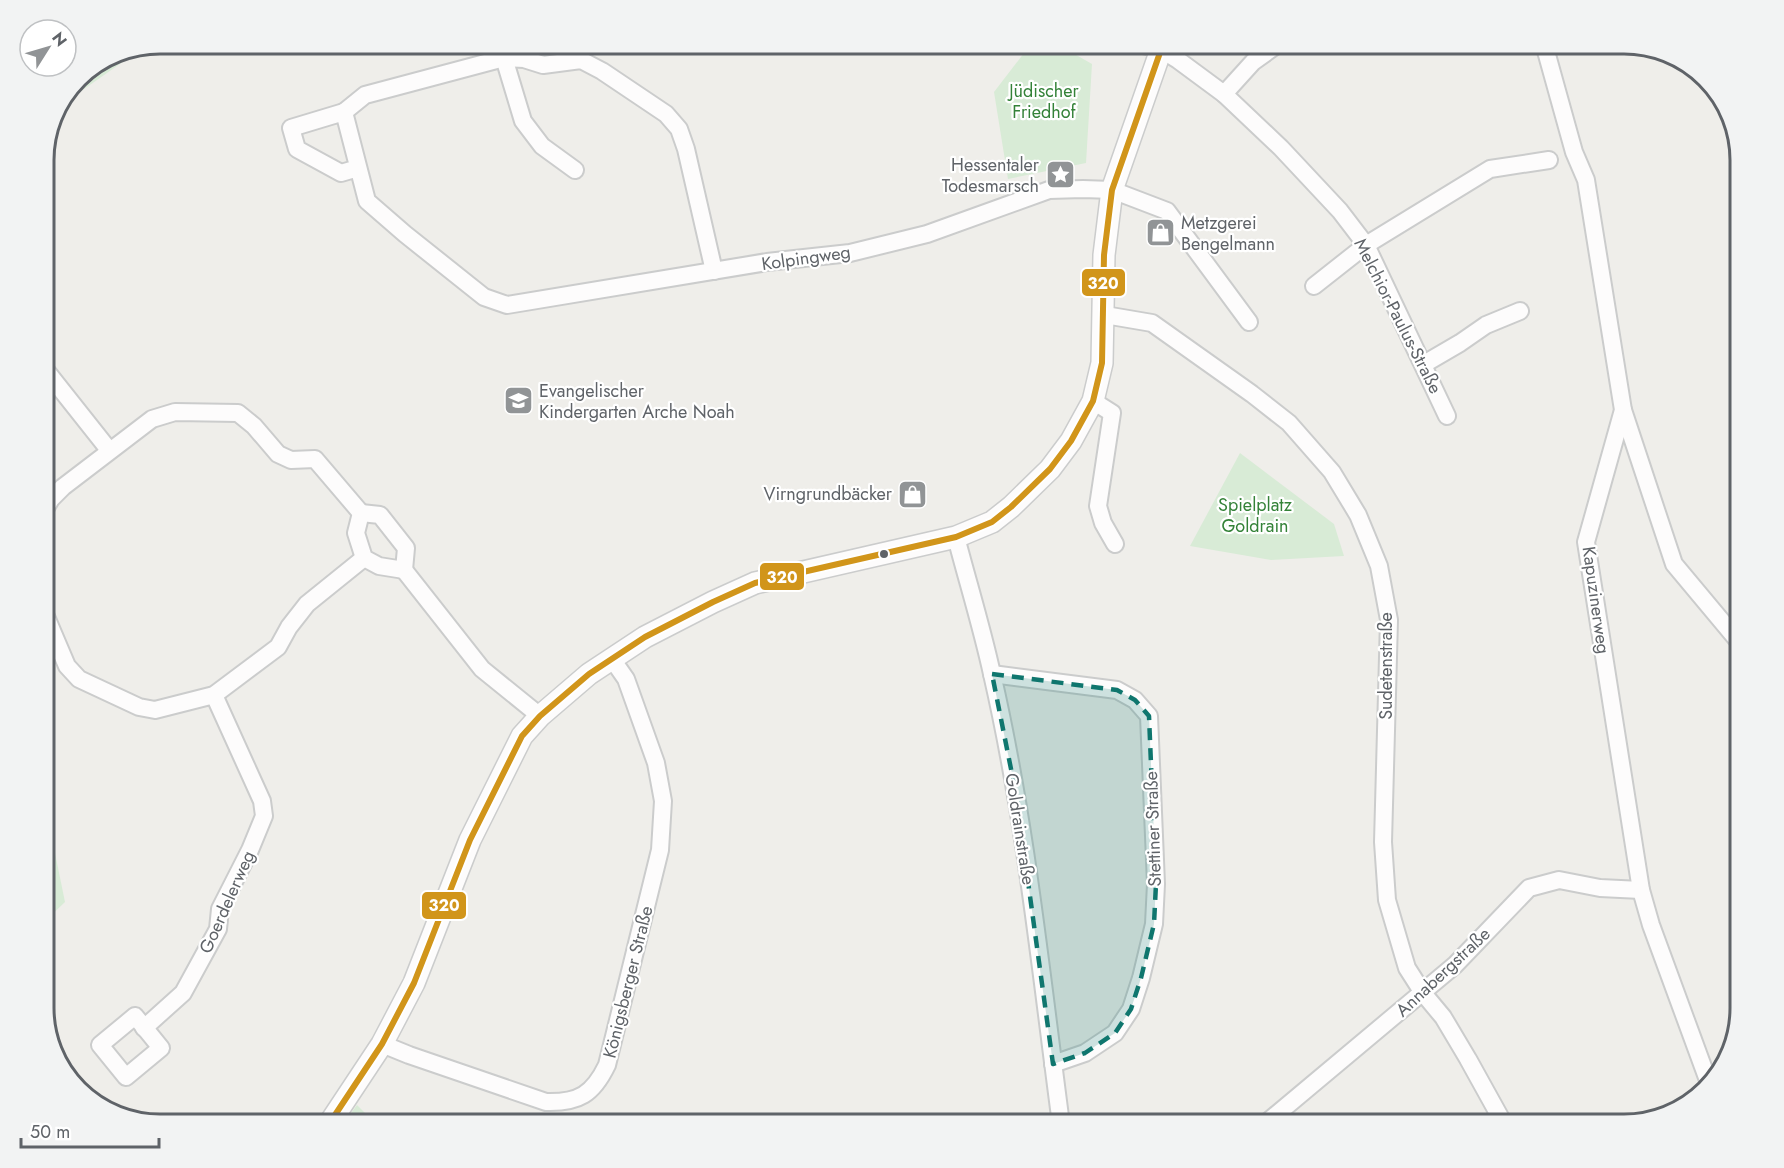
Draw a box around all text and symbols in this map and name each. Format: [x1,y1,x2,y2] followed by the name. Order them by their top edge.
[18,18,78,78] north arrow
[47,27,73,51] text: N
[1007,78,1080,125] park label: Jüdischer Friedhof
[942,152,1040,199] place label: Hessentaler Todesmarsch
[1044,159,1076,191] place icon: Hessentaler Todesmarsch
[1181,210,1275,257] place label: Metzgerei Bengelmann
[1144,217,1176,249] shop icon: Metzgerei Bengelmann
[1348,234,1448,398] street label: Melchior-Paulus-Straße
[760,239,852,277] street label: Kolpingweg
[1081,268,1126,297] line badge: 320
[1087,272,1119,295] text: 320
[539,378,735,425] place label: Evangelischer Kindergarten Arche Noah
[502,385,534,417] school or university icon: Evangelischer Kindergarten Arche Noah
[897,478,929,510] shop icon: Virngrundbäcker
[764,481,893,507] place label: Virngrundbäcker
[1218,492,1293,539] park label: Spielplatz Goldrain
[1576,544,1616,656] street label: Kapuzinerweg
[878,548,890,560] unlabelled marker
[759,562,805,591] line badge: 320
[766,566,798,589] text: 320
[1373,612,1399,720] street label: Sudetenstraße
[998,771,1042,887] street label: Goldrainstraße
[1138,771,1168,887] street label: Stettiner Straße
[193,846,261,958] street label: Goerdelerweg
[421,891,467,920] line badge: 320
[428,894,460,917] text: 320
[597,903,659,1061] street label: Königsberger Straße
[1390,921,1496,1023] street label: Annabergstraße
[21,1111,159,1149] scale bar
[30,1119,70,1145] text: 50 m

